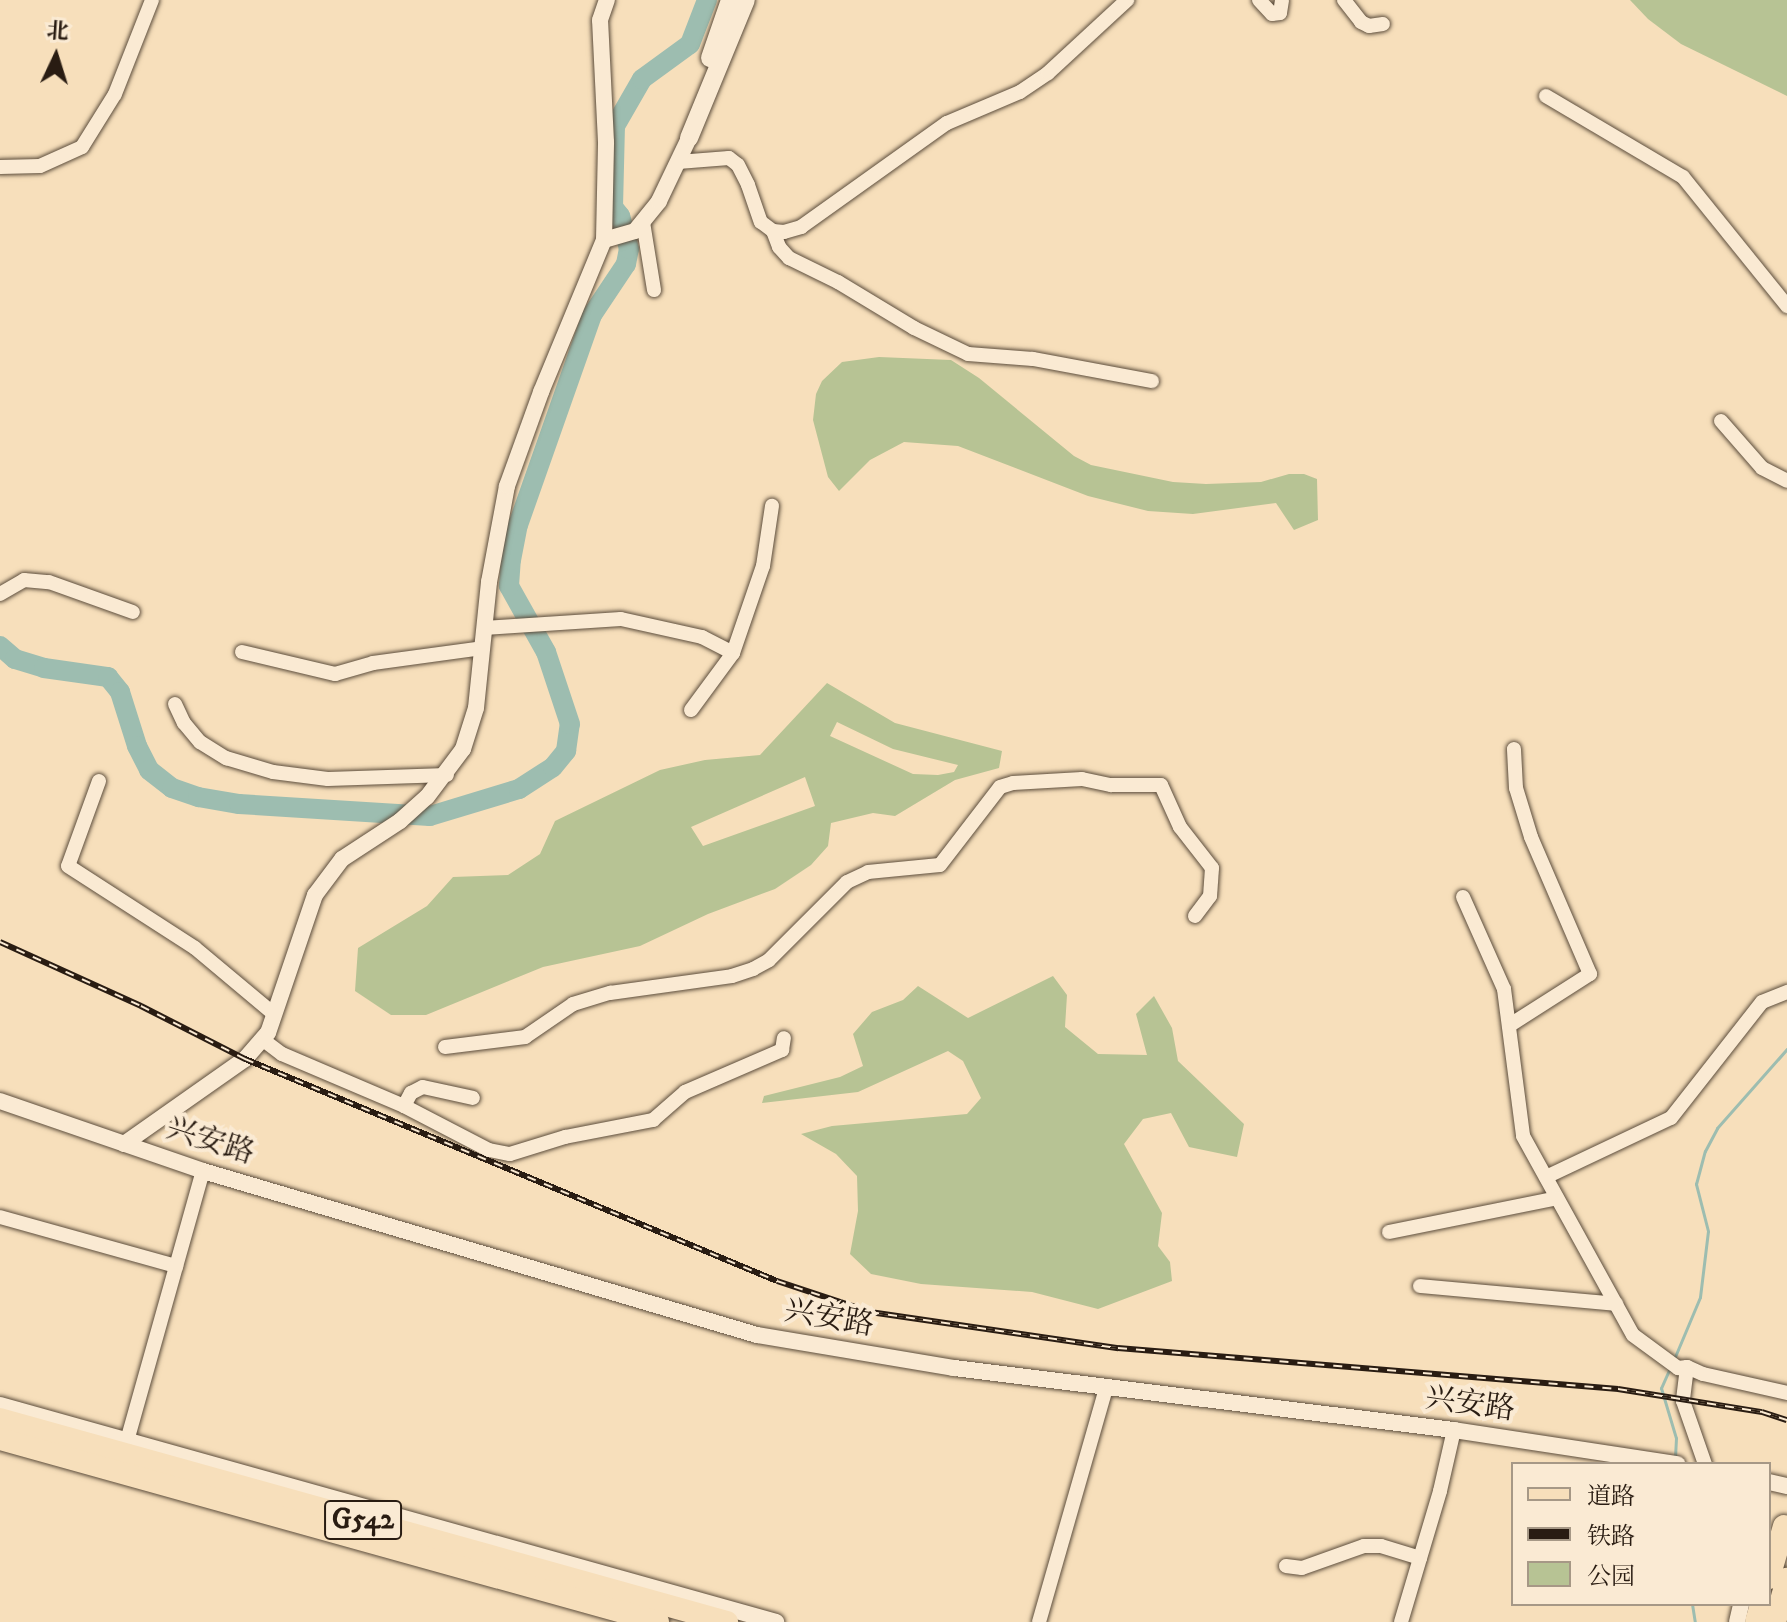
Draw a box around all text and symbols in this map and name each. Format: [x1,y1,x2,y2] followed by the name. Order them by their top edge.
[16,16,96,96] north arrow
[46,17,70,46] text: 北
[162,1111,258,1173] street label: 兴安路
[782,1293,876,1345] street label: 兴安路
[1423,1381,1517,1429] street label: 兴安路
[1511,1462,1771,1606] legend
[1587,1482,1635,1512] text: 道路
[323,1496,403,1544] road number: G542
[1587,1522,1635,1552] text: 铁路
[1587,1562,1635,1592] text: 公园

